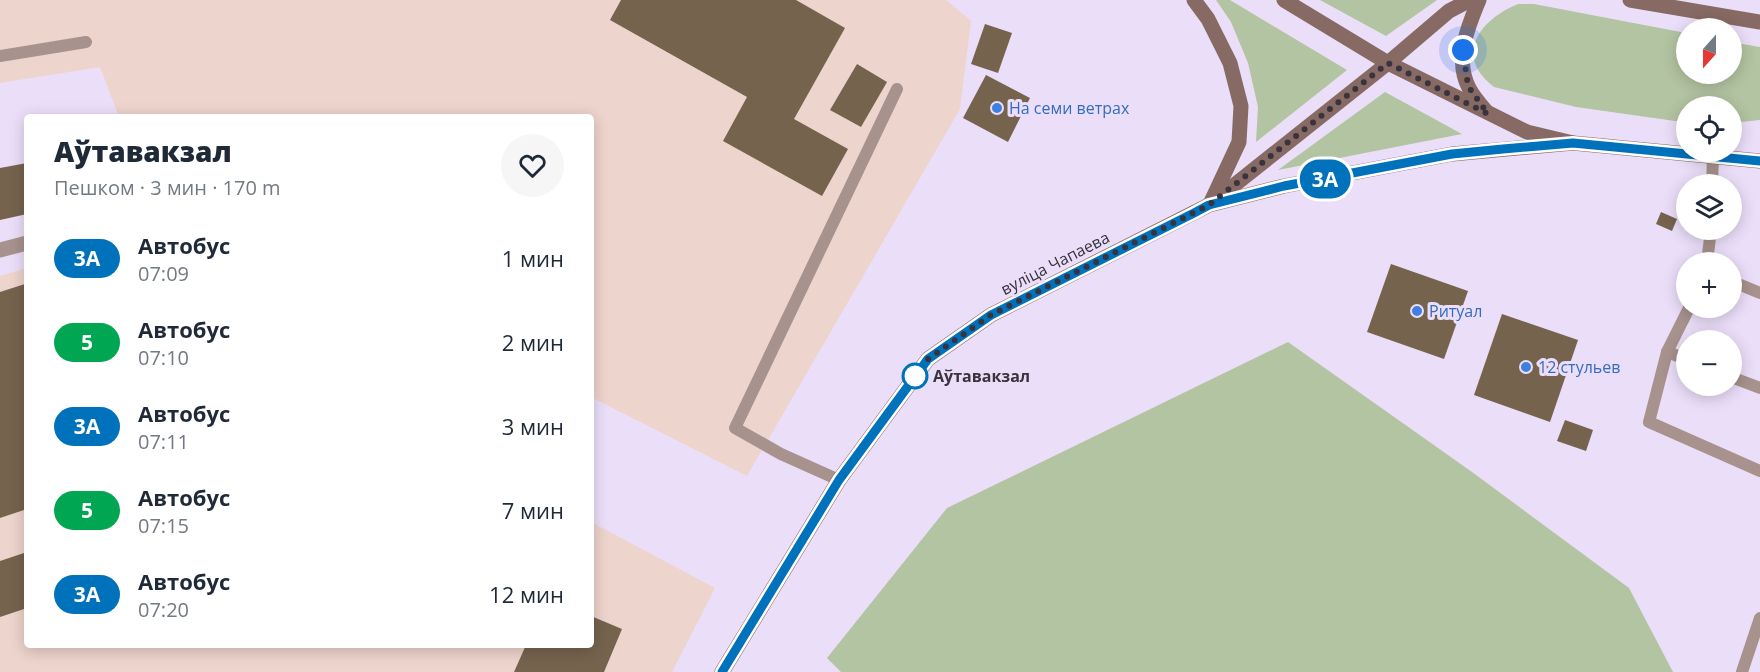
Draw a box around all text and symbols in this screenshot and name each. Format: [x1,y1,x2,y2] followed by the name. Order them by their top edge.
[1676,18,1742,84] north arrow
[1676,18,1742,396] map controls
[1448,35,1478,65] your location
[1676,96,1742,162] button: locate
[1009,97,1130,119] place label: На семи ветрах
[990,101,1004,115] marker: На семи ветрах
[54,132,232,170] text: Аўтавакзал
[501,134,564,197] button: heart
[1298,160,1352,198] line badge: 3А
[1312,165,1338,193] text: 3А
[54,174,281,201] text: Пешком · 3 мин · 170 m
[1676,174,1742,240] button: layers
[997,226,1113,300] street label: вуліца Чапаева
[138,230,230,260] text: Автобус
[502,243,564,273] text: 1 мин
[74,244,100,272] text: 3А
[1676,252,1742,318] button: +
[138,260,189,287] text: 07:09
[1429,300,1482,322] place label: Ритуал
[1410,304,1424,318] marker: Ритуал
[138,314,230,344] text: Автобус
[502,327,564,357] text: 2 мин
[81,328,93,356] text: 5
[1676,330,1742,396] button: −
[138,344,189,371] text: 07:10
[1538,356,1620,378] place label: 12 стульев
[1519,360,1533,374] marker: 12 стульев
[902,363,928,389] marker: Аўтавакзал
[933,365,1030,387] place label: Аўтавакзал
[138,398,230,428] text: Автобус
[502,411,564,441] text: 3 мин
[74,412,100,440] text: 3А
[138,428,189,455] text: 07:11
[138,482,230,512] text: Автобус
[502,495,564,525] text: 7 мин
[81,496,93,524] text: 5
[138,512,189,539] text: 07:15
[138,566,230,596] text: Автобус
[489,579,564,609] text: 12 мин
[74,580,100,608] text: 3А
[138,596,189,623] text: 07:20

